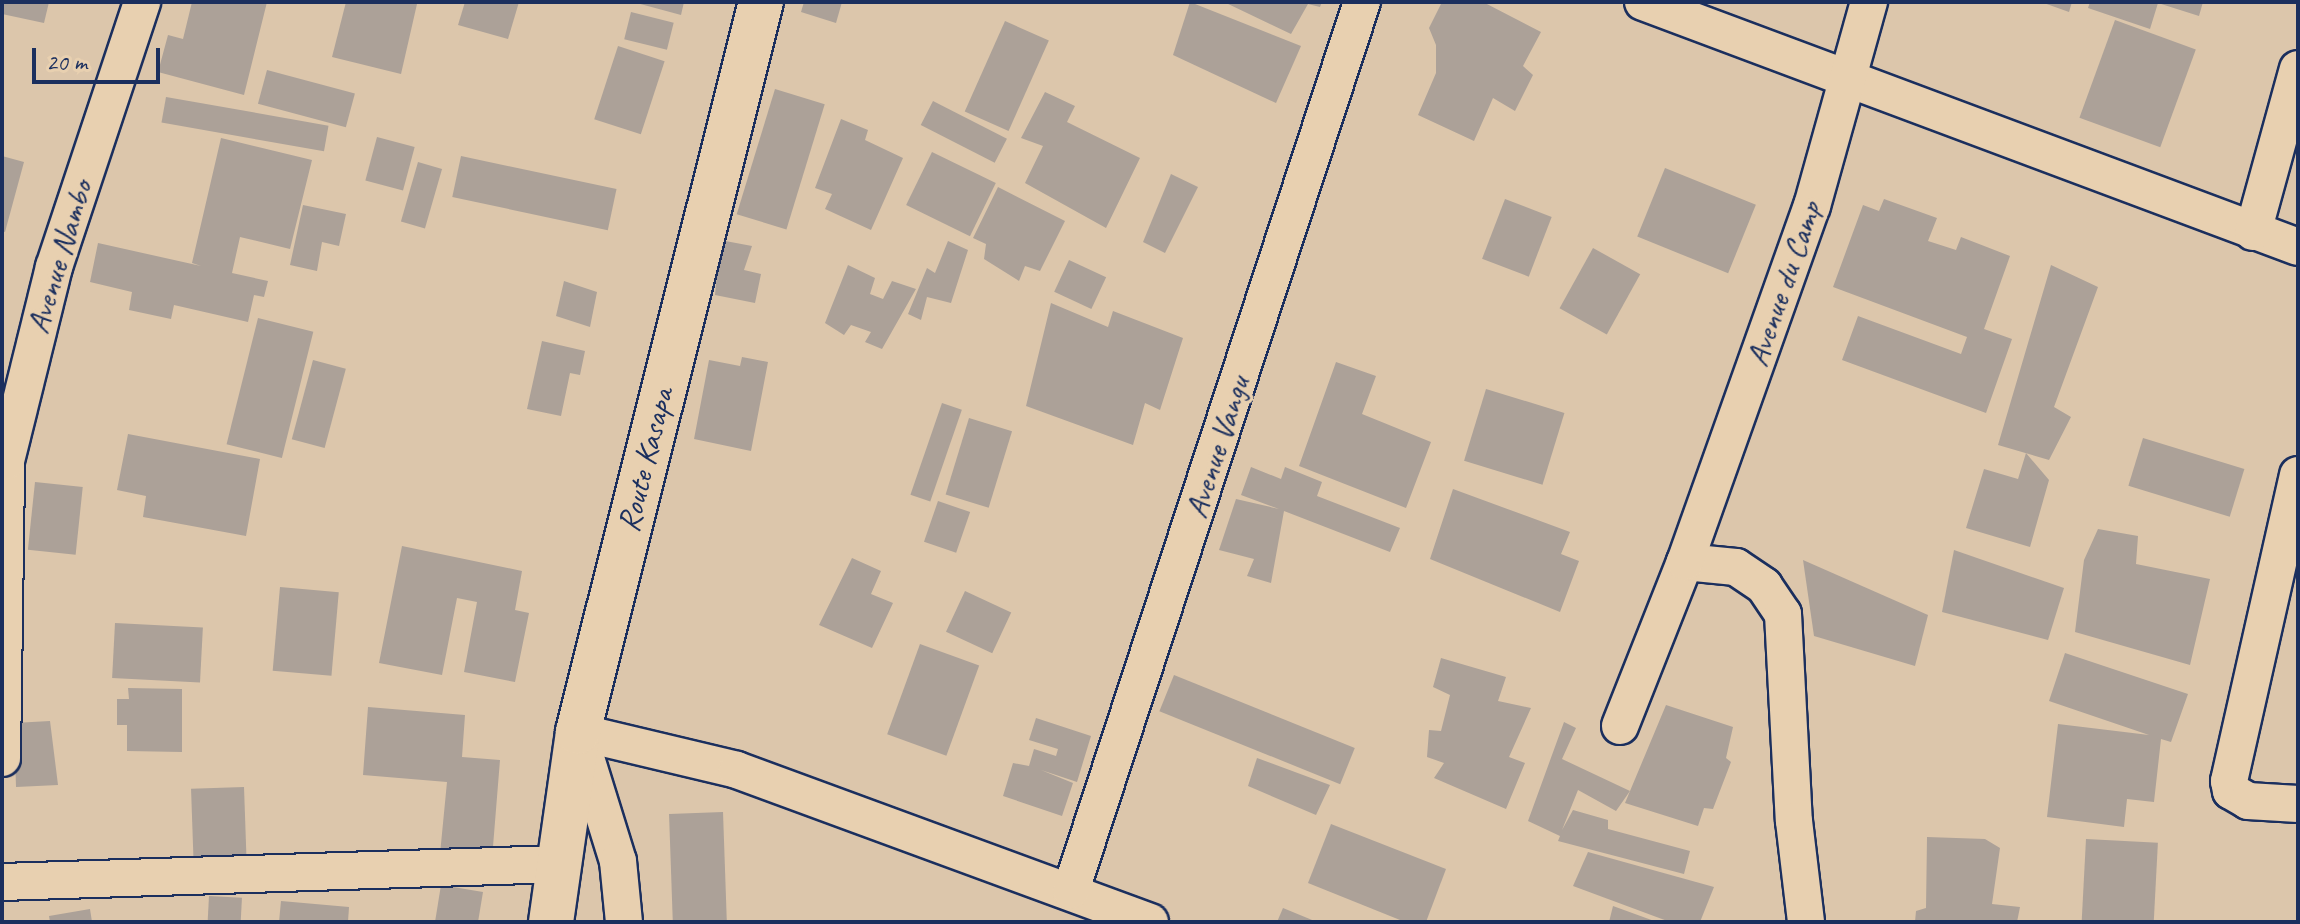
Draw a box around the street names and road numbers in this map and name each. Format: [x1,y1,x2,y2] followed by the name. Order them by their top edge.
[19,176,101,338] street label: Avenue Nambo
[1738,196,1830,372] street label: Avenue du Camp
[1177,371,1259,523] street label: Avenue Vangu
[610,384,682,536] street label: Route Kasapa

